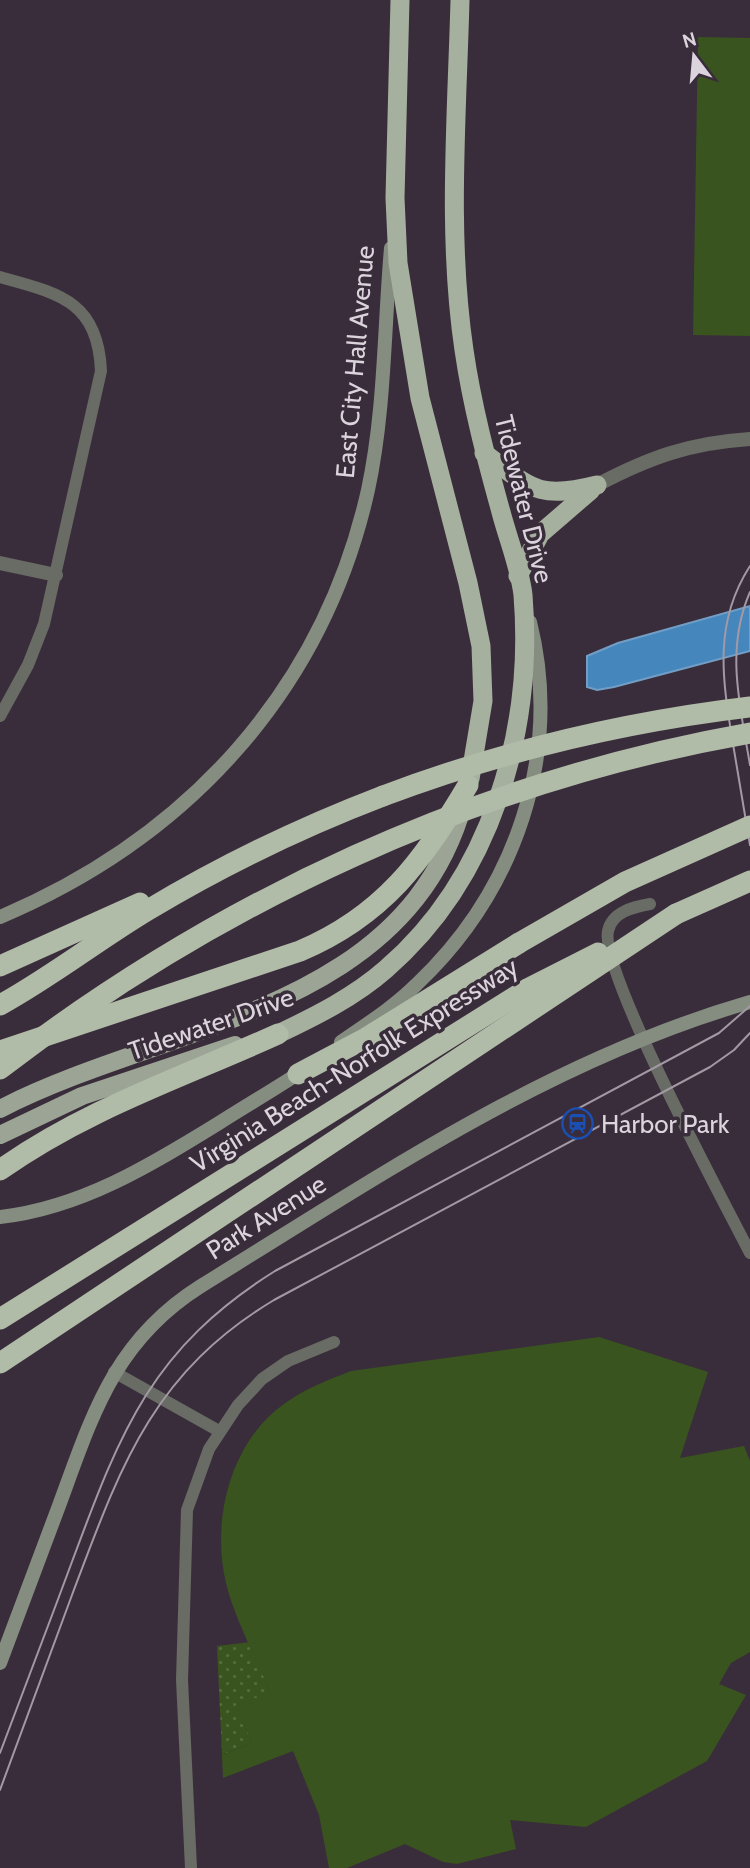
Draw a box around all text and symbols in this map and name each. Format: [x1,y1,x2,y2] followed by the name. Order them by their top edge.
[659,21,729,91] north arrow
[680,27,699,53] text: N
[329,244,381,480] street label: East City Hall Avenue
[488,412,560,586] street label: Tidewater Drive
[184,951,524,1179] street label: Virginia Beach-Norfolk Expressway
[124,981,298,1067] street label: Tidewater Drive
[561,1107,595,1141] station icon: Harbor Park
[601,1108,730,1140] place label: Harbor Park
[200,1168,332,1266] street label: Park Avenue

